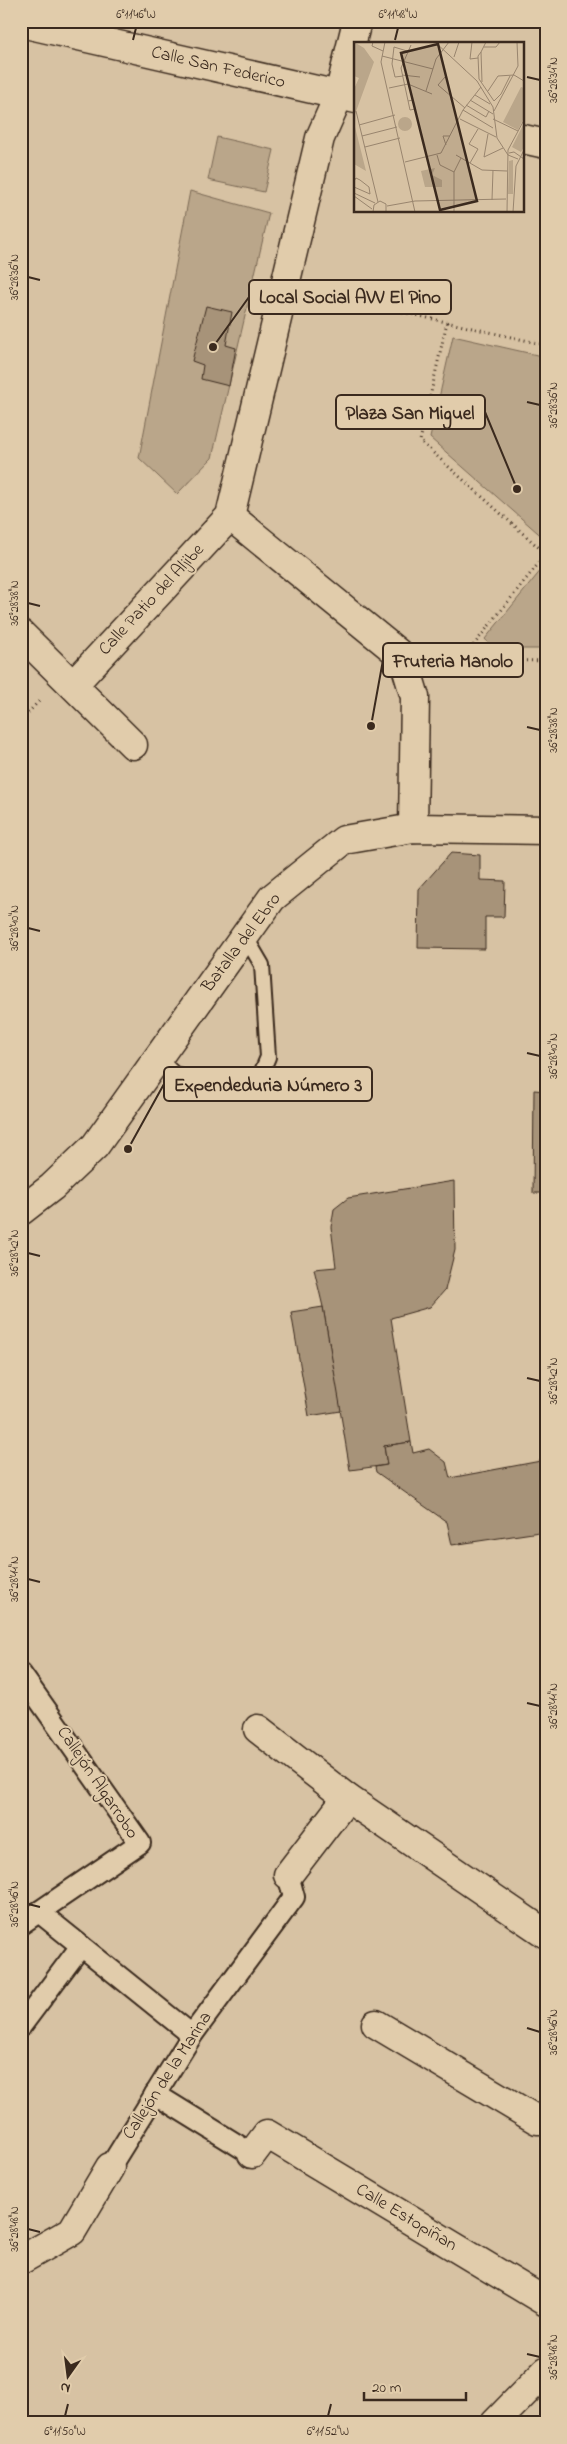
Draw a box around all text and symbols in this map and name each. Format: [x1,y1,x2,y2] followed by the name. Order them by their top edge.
[116,6,156,24] text: 6°11'46"W
[379,6,417,24] text: 6°11'48"W
[148,40,288,96] street label: Calle San Federico
[354,42,524,212] inset map
[545,57,563,103] text: 36°28'34"N
[6,254,24,300] text: 36°28'36"N
[249,280,451,314] callout: Local Social AVV El Pino
[259,285,441,312] text: Local Social AVV El Pino
[545,382,563,428] text: 36°28'36"N
[336,395,485,429] callout: Plaza San Miguel
[346,401,474,430] text: Plaza San Miguel
[93,538,211,662] street label: Calle Patio del Aljibe
[6,580,24,626] text: 36°28'38"N
[383,643,523,677] callout: Fruteria Manolo
[392,649,513,676] text: Fruteria Manolo
[545,707,563,753] text: 36°28'38"N
[195,888,288,999] street label: Batalla del Ebro
[6,905,24,951] text: 36°28'40"N
[545,1033,563,1079] text: 36°28'40"N
[164,1067,372,1101] callout: Expendeduria Número 3
[174,1073,362,1100] text: Expendeduria Número 3
[6,1230,24,1277] text: 36°28'42"N
[545,1358,563,1405] text: 36°28'42"N
[6,1556,24,1602] text: 36°28'44"N
[545,1683,563,1729] text: 36°28'44"N
[49,1721,144,1845] street label: Callejón Algarrobo
[6,1881,24,1927] text: 36°28'46"N
[117,2007,219,2145] street label: Callejón de la Marina
[545,2009,563,2055] text: 36°28'46"N
[350,2177,462,2259] street label: Calle Estopiñan
[6,2206,24,2252] text: 36°28'48"N
[545,2334,563,2380] text: 36°28'48"N
[42,2352,92,2402] north arrow
[364,2369,467,2401] scale bar
[58,2376,72,2398] text: N
[372,2377,402,2399] text: 20 m
[44,2423,86,2441] text: 6°11'50"W
[307,2423,349,2441] text: 6°11'52"W

